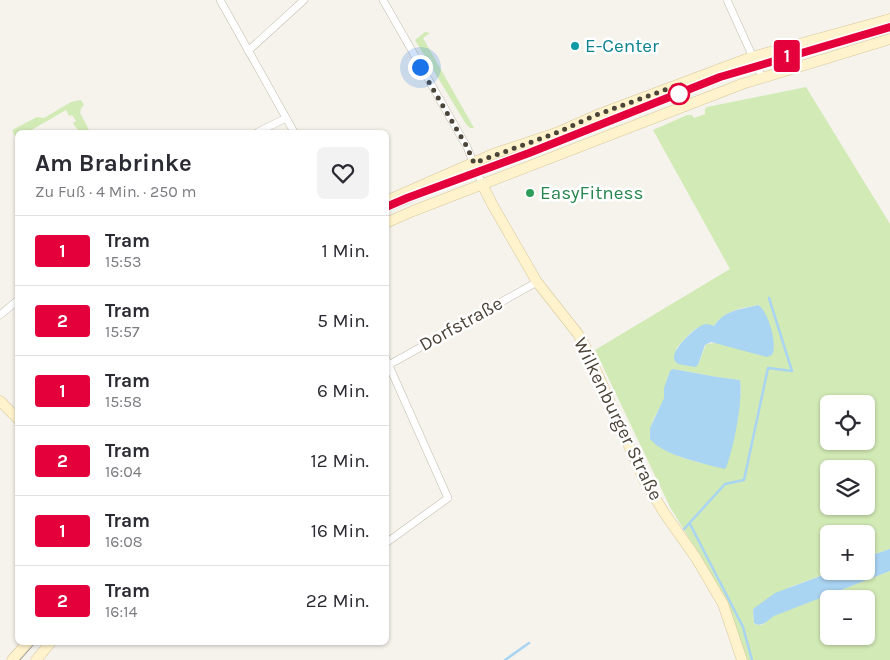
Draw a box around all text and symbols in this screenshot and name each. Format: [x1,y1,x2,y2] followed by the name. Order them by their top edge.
[585,35,659,57] place label: E-Center
[569,40,581,52] marker: E-Center
[771,40,803,72] line badge: 1
[784,45,790,67] text: 1
[408,55,433,80] your location
[668,83,690,105] unlabelled marker
[317,147,369,199] button: heart
[35,149,192,177] text: Am Brabrinke
[35,182,197,201] text: Zu Fuß · 4 Min. · 250 m
[540,182,644,204] place label: EasyFitness
[524,187,536,199] marker: EasyFitness
[105,230,150,252] text: Tram
[59,240,66,262] text: 1
[322,240,369,262] text: 1 Min.
[105,252,142,271] text: 15:53
[416,292,506,356] street label: Dorfstraße
[105,300,150,322] text: Tram
[57,310,68,332] text: 2
[317,310,369,332] text: 5 Min.
[105,322,140,341] text: 15:57
[569,334,667,504] street label: Wilkenburger Straße
[105,370,150,392] text: Tram
[59,380,66,402] text: 1
[317,380,369,402] text: 6 Min.
[105,392,142,411] text: 15:58
[820,395,875,645] map controls
[820,395,875,450] button: locate
[105,440,150,462] text: Tram
[57,450,68,472] text: 2
[311,450,369,472] text: 12 Min.
[820,460,875,515] button: layers
[105,462,142,481] text: 16:04
[105,510,150,532] text: Tram
[59,520,66,542] text: 1
[311,520,369,542] text: 16 Min.
[820,525,875,580] button: +
[105,532,142,551] text: 16:08
[105,580,150,602] text: Tram
[57,590,68,612] text: 2
[306,590,369,612] text: 22 Min.
[820,590,875,645] button: −
[105,602,137,621] text: 16:14

